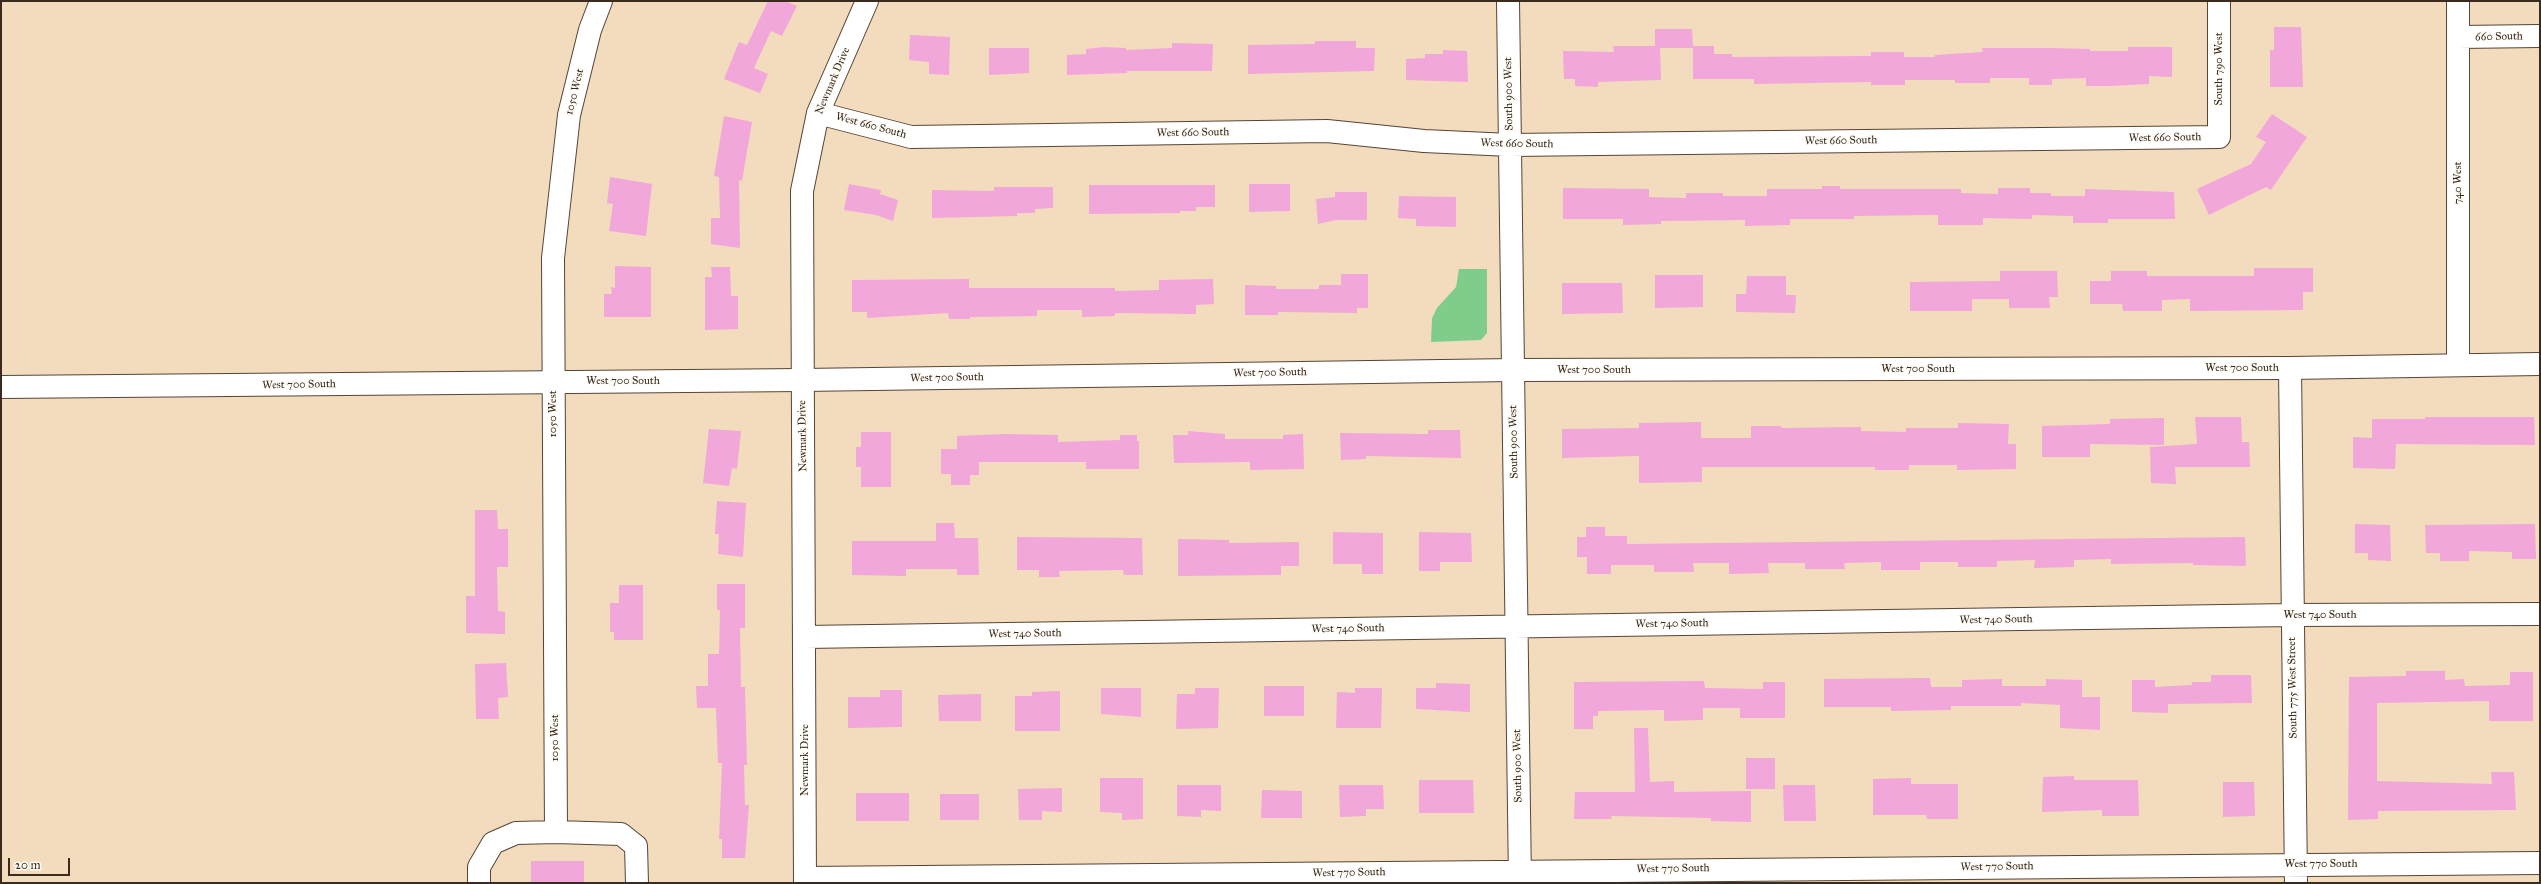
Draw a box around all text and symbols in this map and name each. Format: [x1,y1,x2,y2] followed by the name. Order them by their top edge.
[2475,30,2523,44] street label: 660 South
[2212,32,2226,106] street label: South 790 West
[813,45,853,117] street label: Newmark Drive
[1502,57,1516,131] street label: South 900 West
[563,68,587,116] street label: 1050 West
[834,110,908,142] street label: West 660 South
[1157,126,1229,140] street label: West 660 South
[2129,131,2201,145] street label: West 660 South
[1805,134,1877,148] street label: West 660 South
[1481,137,1553,151] street label: West 660 South
[2451,162,2465,204] street label: 740 West
[2205,361,2279,375] street label: West 700 South
[1881,362,1955,376] street label: West 700 South
[1557,363,1631,377] street label: West 700 South
[1233,366,1307,380] street label: West 700 South
[910,371,984,385] street label: West 700 South
[586,374,660,388] street label: West 700 South
[262,378,336,392] street label: West 700 South
[546,390,560,438] street label: 1050 West
[796,400,810,472] street label: Newmark Drive
[1507,405,1521,479] street label: South 900 West
[2283,608,2357,622] street label: West 740 South
[1959,613,2033,627] street label: West 740 South
[1635,617,1709,631] street label: West 740 South
[1311,622,1385,636] street label: West 740 South
[988,627,1062,641] street label: West 740 South
[2286,637,2300,739] street label: South 775 West Street
[548,714,562,762] street label: 1050 West
[798,724,812,796] street label: Newmark Drive
[1511,729,1525,803] street label: South 900 West
[10,850,72,876] scale bar
[2284,857,2358,871] street label: West 770 South
[15,858,41,872] text: 20 m
[1960,860,2034,874] street label: West 770 South
[1636,862,1710,876] street label: West 770 South
[1312,866,1386,880] street label: West 770 South

